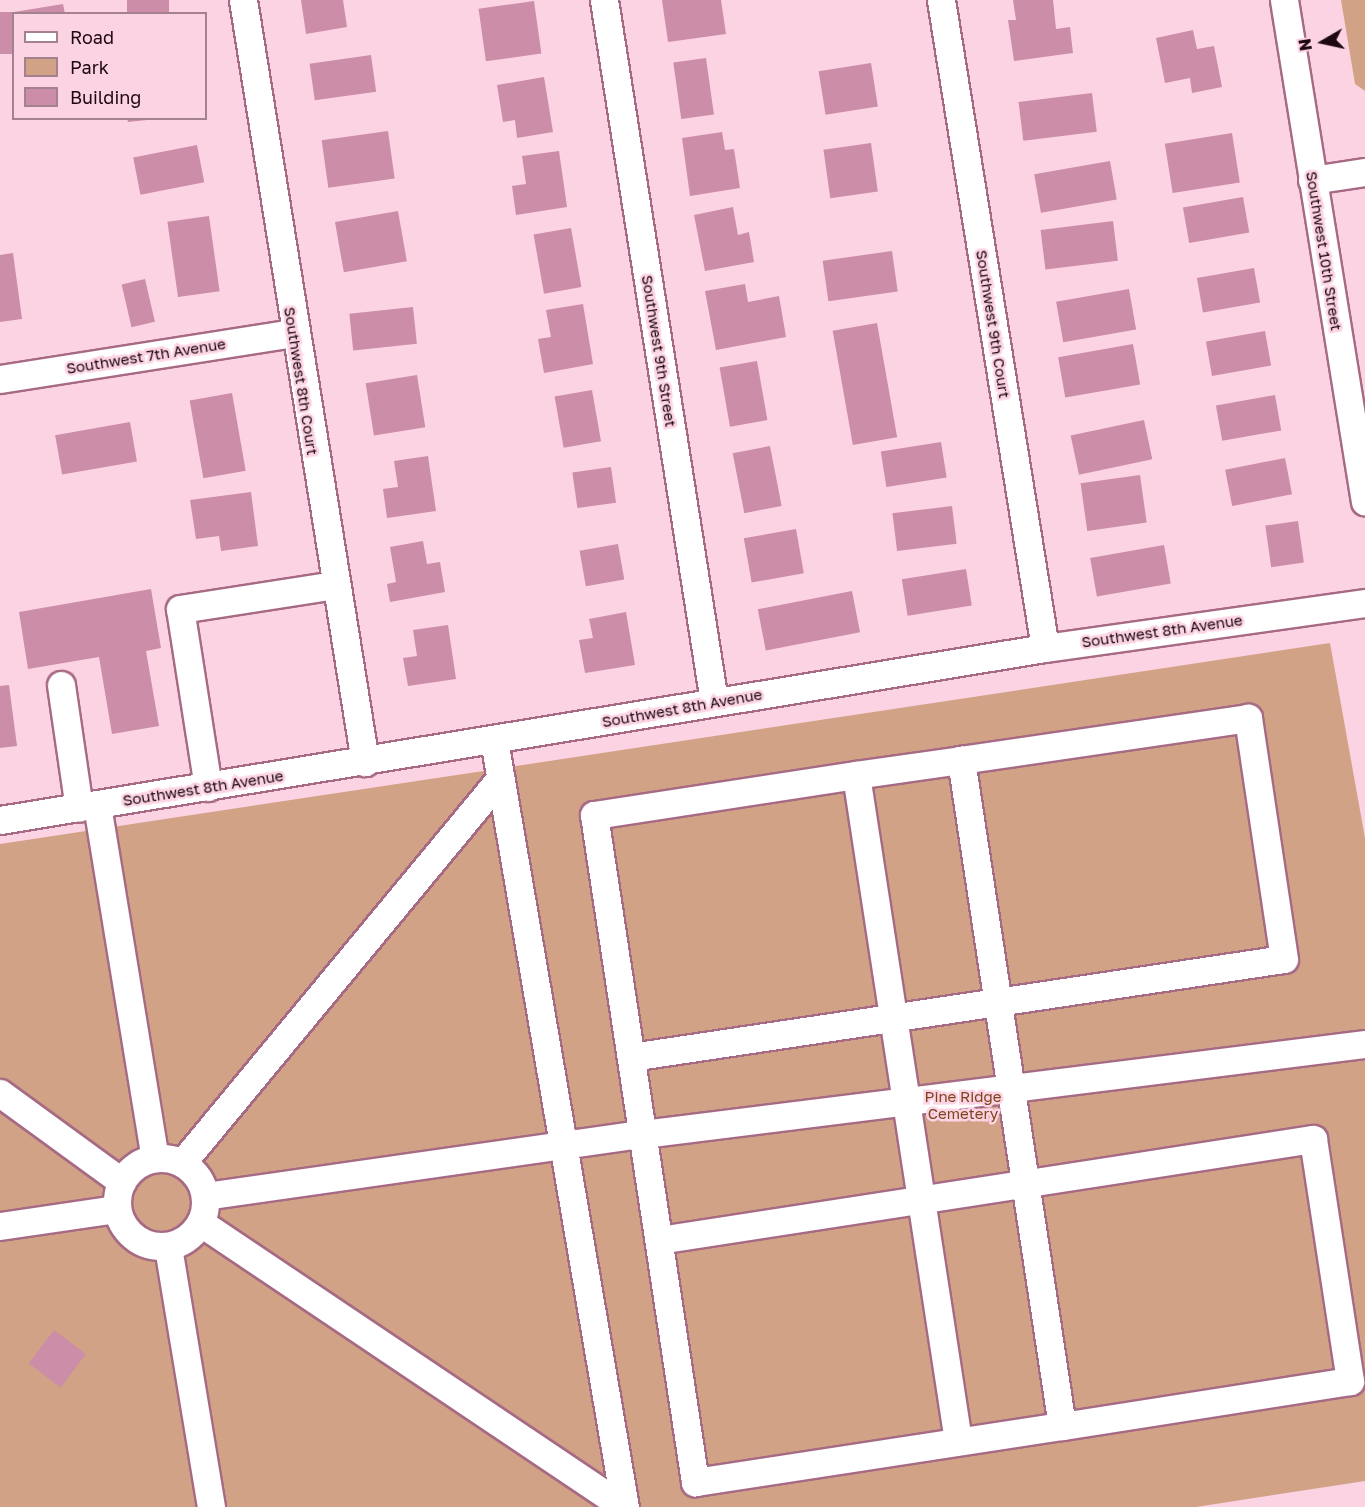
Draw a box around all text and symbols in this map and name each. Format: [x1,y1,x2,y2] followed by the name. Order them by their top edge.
[12,12,207,120] legend
[1293,12,1353,72] north arrow
[70,26,114,48] text: Road
[1294,37,1316,52] text: N
[70,56,109,78] text: Park
[70,86,141,108] text: Building
[1303,170,1345,332] street label: Southwest 10th Street
[972,249,1014,399] street label: Southwest 9th Court
[638,274,680,428] street label: Southwest 9th Street
[280,306,322,456] street label: Southwest 8th Court
[65,335,227,377] street label: Southwest 7th Avenue
[1080,611,1244,651] street label: Southwest 8th Avenue
[601,685,763,731] street label: Southwest 8th Avenue
[121,766,285,810] street label: Southwest 8th Avenue
[925,1087,1001,1122] park label: Pine Ridge Cemetery

